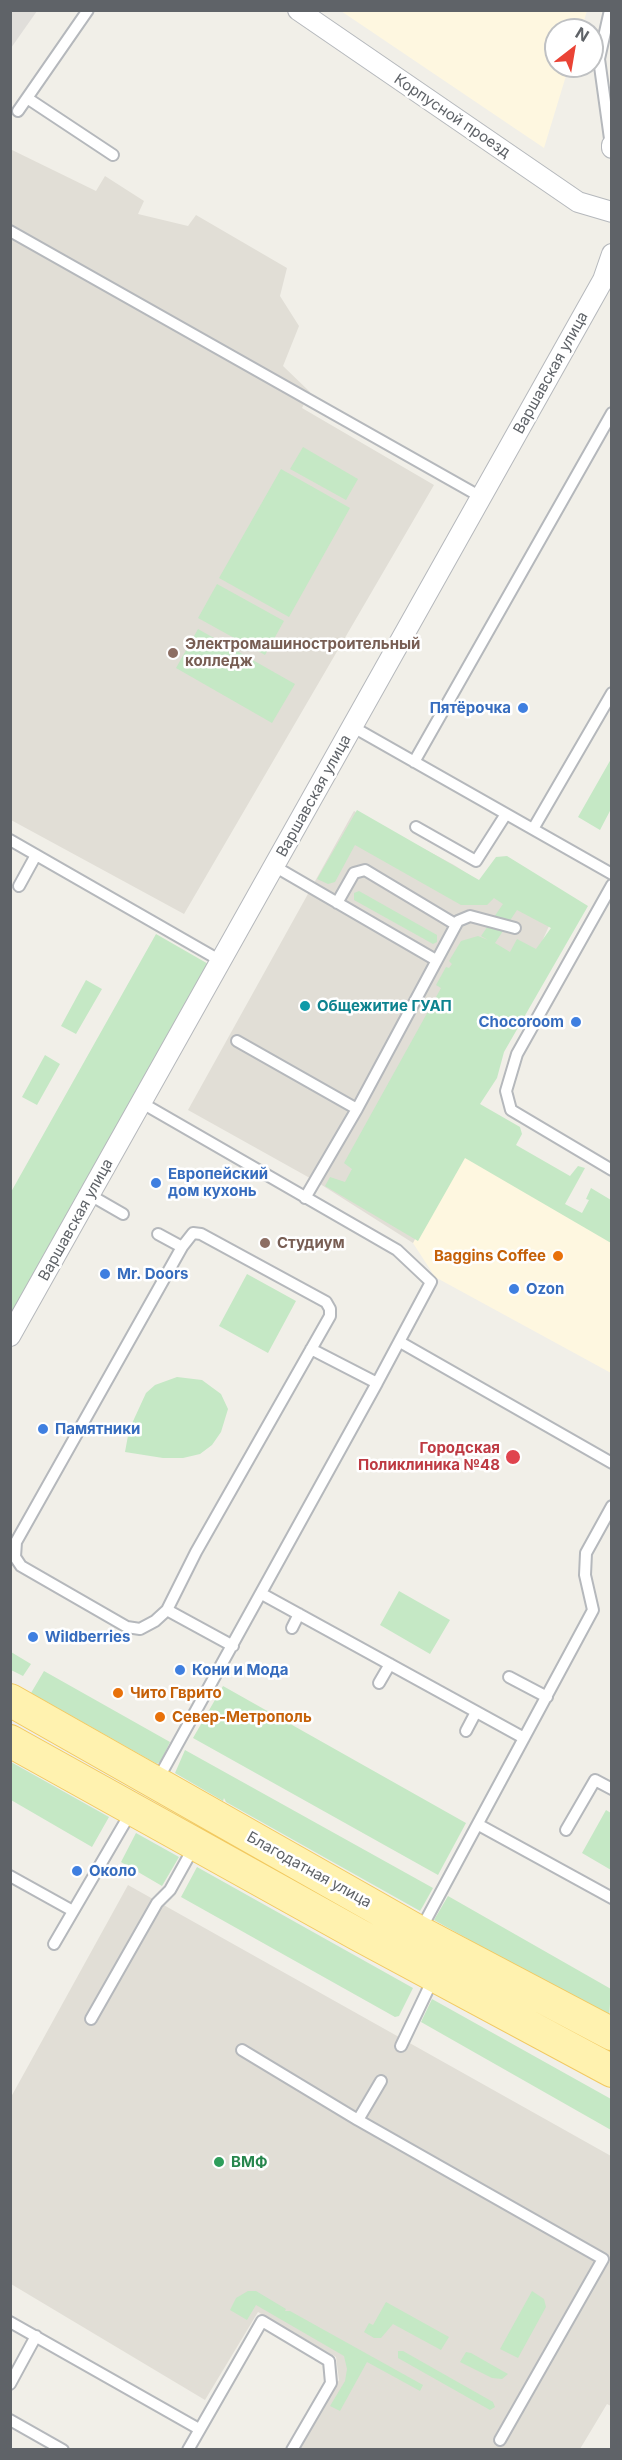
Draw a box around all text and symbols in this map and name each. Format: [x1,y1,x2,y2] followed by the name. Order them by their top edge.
[544,18,604,78] north arrow
[572,23,593,46] text: N
[390,70,514,162] street label: Корпусной проезд
[510,309,592,437] street label: Варшавская улица
[185,635,420,670] place label: Электромашиностроительный колледж
[166,646,180,660] marker: Электромашиностроительный колледж
[430,699,511,717] place label: Пятёрочка
[516,701,530,715] marker: Пятёрочка
[273,732,355,860] street label: Варшавская улица
[317,997,452,1015] place label: Общежитие ГУАП
[298,999,312,1013] marker: Общежитие ГУАП
[479,1013,564,1031] place label: Chocoroom
[569,1015,583,1029] marker: Chocoroom
[35,1156,117,1284] street label: Варшавская улица
[168,1165,268,1200] place label: Европейский дом кухонь
[149,1176,163,1190] marker: Европейский дом кухонь
[277,1234,345,1252] place label: Студиум
[258,1236,272,1250] marker: Студиум
[434,1247,546,1265] place label: Baggins Coffee
[551,1249,565,1263] marker: Baggins Coffee
[117,1265,188,1283] place label: Mr. Doors
[98,1267,112,1281] marker: Mr. Doors
[526,1280,564,1298] place label: Ozon
[507,1282,521,1296] marker: Ozon
[55,1420,140,1438] place label: Памятники
[36,1422,50,1436] marker: Памятники
[358,1439,500,1474] place label: Городская Поликлиника №48
[504,1448,522,1466] marker: Городская Поликлиника №48
[45,1628,130,1646] place label: Wildberries
[26,1630,40,1644] marker: Wildberries
[192,1661,288,1679] place label: Кони и Мода
[173,1663,187,1677] marker: Кони и Мода
[130,1684,222,1702] place label: Чито Гврито
[111,1686,125,1700] marker: Чито Гврито
[172,1708,312,1726] place label: Север-Метрополь
[153,1710,167,1724] marker: Север-Метрополь
[244,1828,374,1912] street label: Благодатная улица
[89,1862,136,1880] place label: Около
[70,1864,84,1878] marker: Около
[231,2153,267,2171] place label: ВМФ
[212,2155,226,2169] marker: ВМФ

